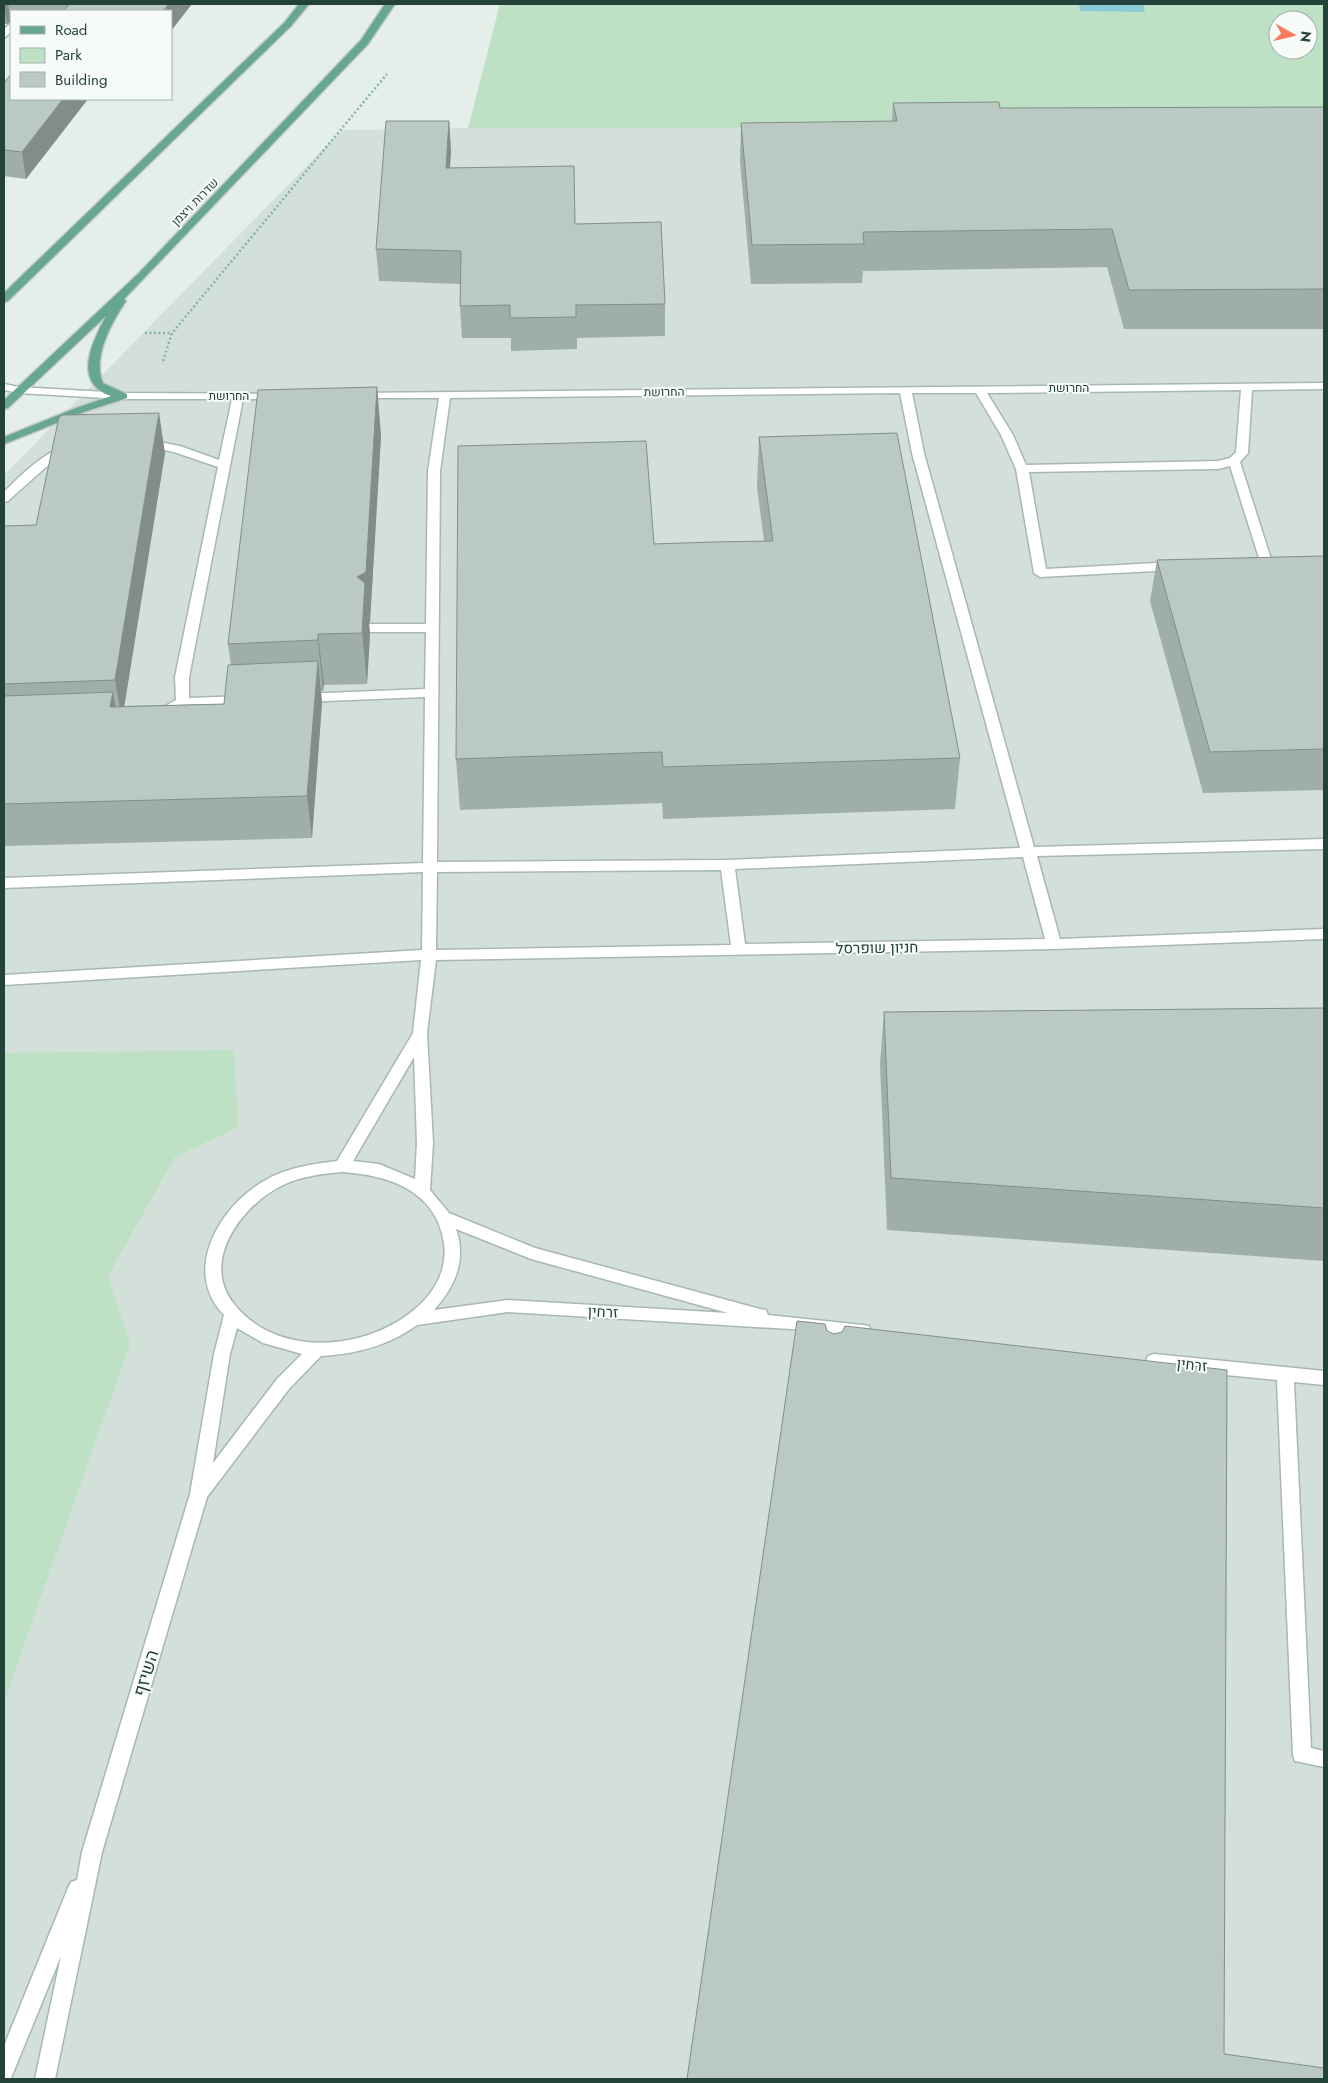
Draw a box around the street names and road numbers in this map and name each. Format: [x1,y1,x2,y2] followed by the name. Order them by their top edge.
[167,174,223,230] street label: שדרות ויצמן
[1049,379,1089,397] street label: החרושת
[643,383,685,401] street label: החרושת
[209,387,249,405] street label: החרושת
[835,936,919,960] street label: חניון שופרסל
[587,1300,619,1324] street label: זרחין
[1176,1352,1208,1378] street label: זרחין
[127,1647,165,1699] street label: השיזף

